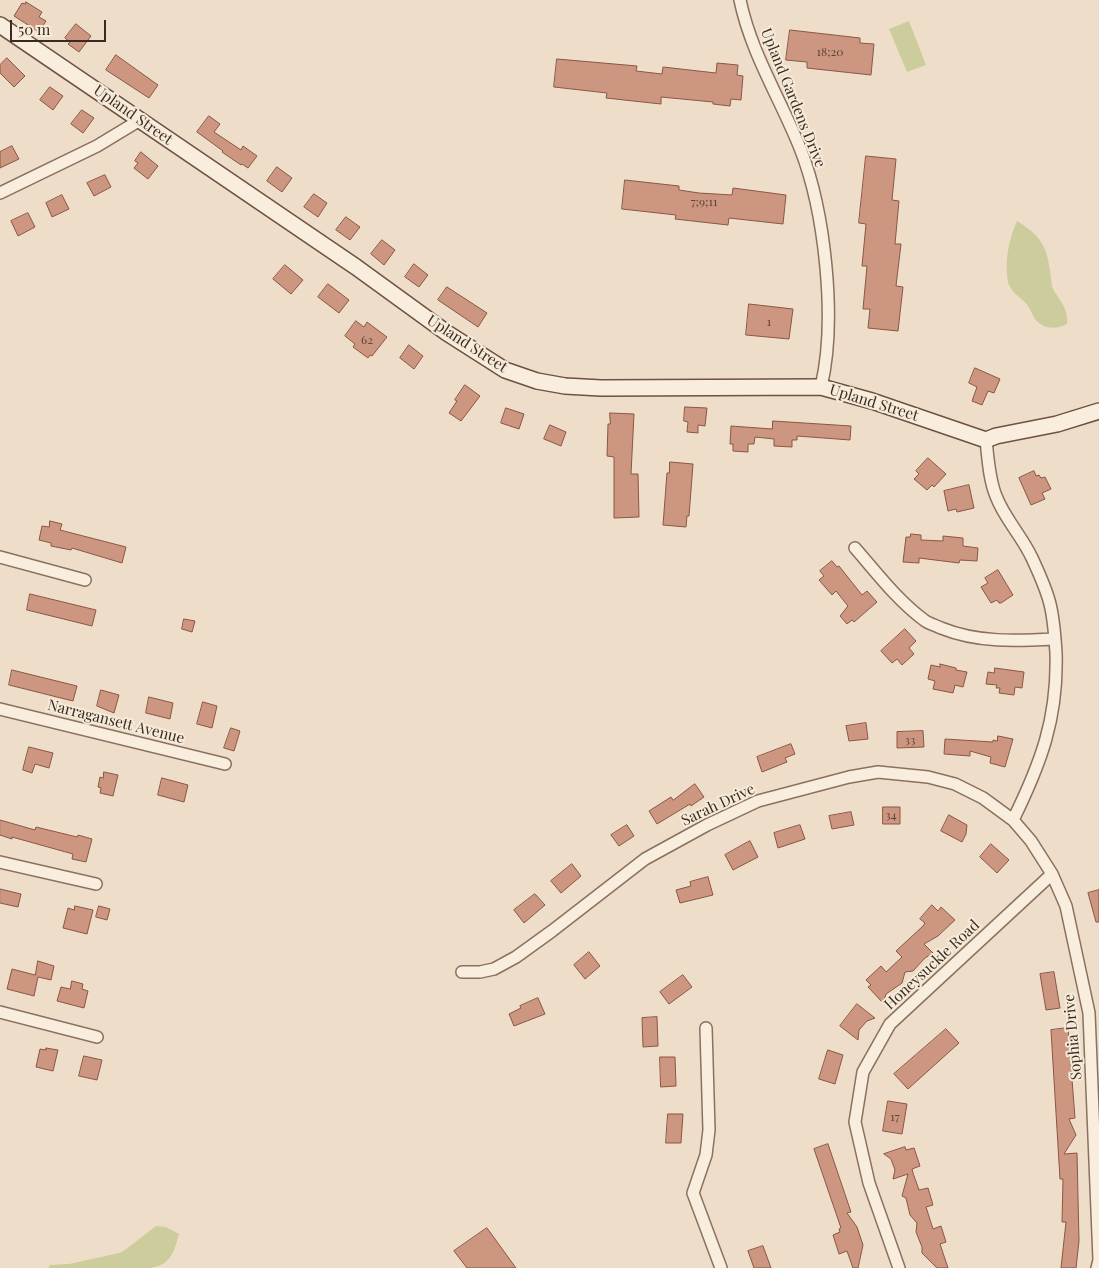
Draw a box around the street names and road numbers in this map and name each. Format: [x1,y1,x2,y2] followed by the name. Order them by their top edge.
[757,26,829,170] street label: Upland Gardens Drive
[90,81,176,149] street label: Upland Street
[423,311,511,377] street label: Upland Street
[827,381,921,425] street label: Upland Street
[46,696,186,748] street label: Narragansett Avenue
[678,780,758,830] street label: Sarah Drive
[881,916,983,1014] street label: Honeysuckle Road
[1060,993,1086,1081] street label: Sophia Drive

